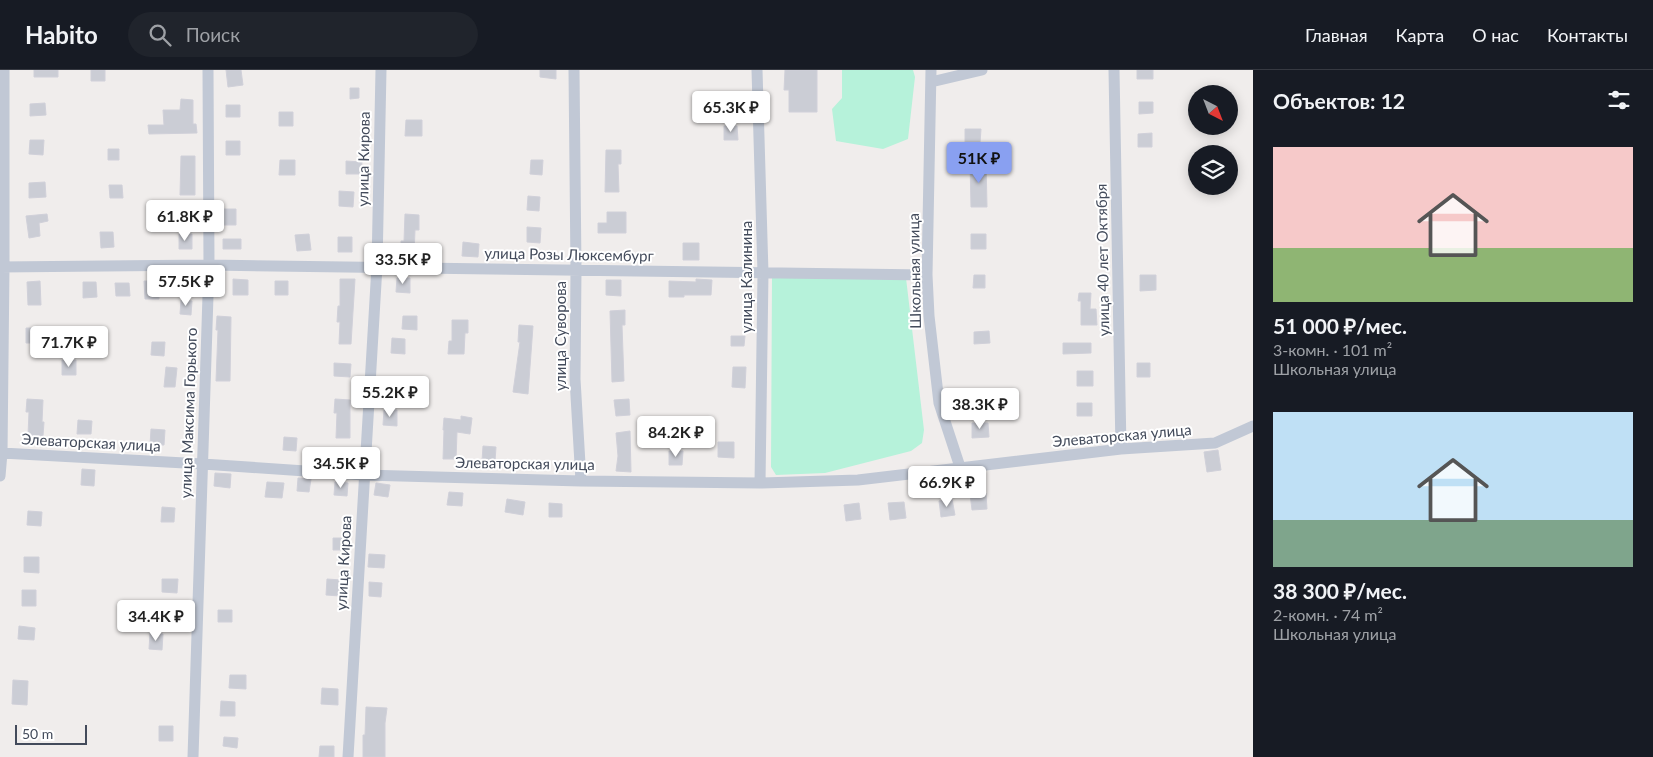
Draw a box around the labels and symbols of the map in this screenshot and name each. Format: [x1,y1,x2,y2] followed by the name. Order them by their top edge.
[1188,85,1238,135] north arrow
[685,90,777,133] pin: 65.3K ₽
[353,111,373,207] street label: улица Кирова
[944,142,1014,184] pin: 51K ₽
[1092,183,1112,337] street label: улица 40 лет Октября
[139,200,231,242] pin: 61.8K ₽
[904,213,924,329] street label: Школьная улица
[737,221,755,333] street label: улица Калинина
[357,242,449,285] pin: 33.5K ₽
[484,244,654,264] street label: улица Розы Люксембург
[140,264,232,307] pin: 57.5K ₽
[551,281,569,391] street label: улица Суворова
[23,326,115,368] pin: 71.7K ₽
[176,327,200,499] street label: улица Максима Горького
[344,376,436,418] pin: 55.2K ₽
[934,388,1026,430] pin: 38.3K ₽
[630,416,722,458] pin: 84.2K ₽
[1052,420,1192,450] street label: Элеваторская улица
[21,429,161,455] street label: Элеваторская улица
[295,446,387,489] pin: 34.5K ₽
[455,453,595,473] street label: Элеваторская улица
[901,466,993,508] pin: 66.9K ₽
[332,515,354,611] street label: улица Кирова
[110,600,202,642] pin: 34.4K ₽
[15,722,88,745] scale bar

